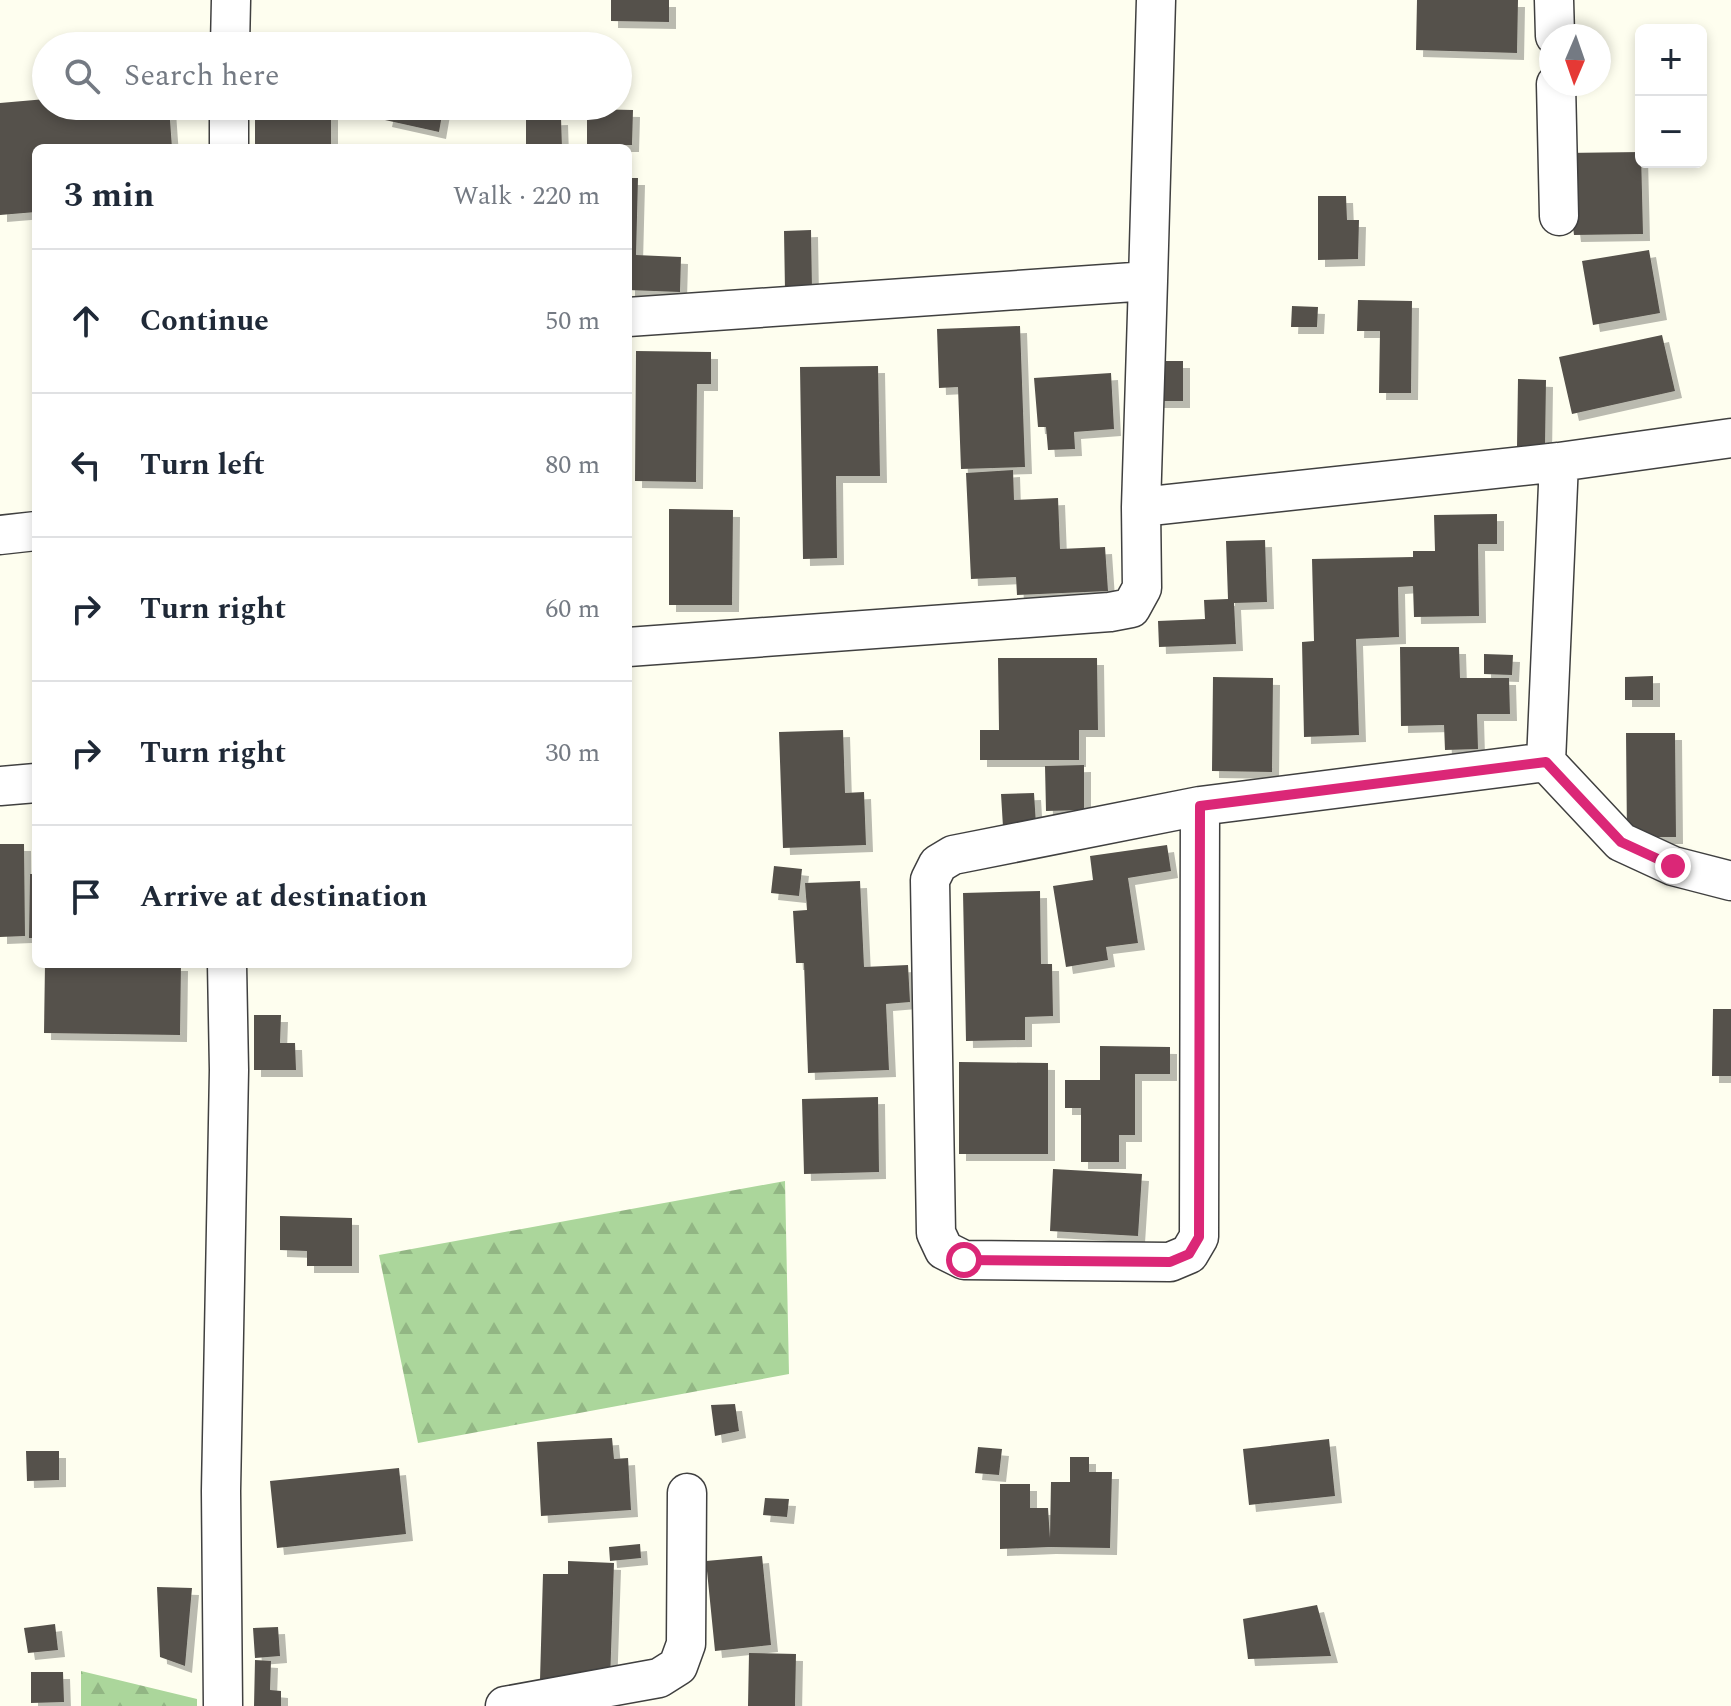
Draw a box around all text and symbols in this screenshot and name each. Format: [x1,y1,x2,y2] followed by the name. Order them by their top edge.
[1539,24,1611,96] north arrow
[1635,24,1707,168] map controls
[1635,24,1707,96] button: +
[32,32,632,120] search box
[124,53,280,99] text: Search here
[60,54,104,98] icon: search
[1635,96,1707,168] button: −
[64,170,154,222] text: 3 min
[453,176,600,216] text: Walk · 220 m
[140,298,269,344] text: Continue
[64,299,108,343] icon: ahead
[545,301,600,341] text: 50 m
[140,442,265,488] text: Turn left
[64,443,108,487] icon: left
[545,445,600,485] text: 80 m
[140,586,286,632] text: Turn right
[64,587,108,631] icon: right
[545,589,600,629] text: 60 m
[140,730,286,776] text: Turn right
[64,731,108,775] icon: right
[545,733,600,773] text: 30 m
[1655,848,1691,884] route end
[140,874,427,920] text: Arrive at destination
[64,875,108,919] icon: arrive
[946,1242,982,1278] route start

